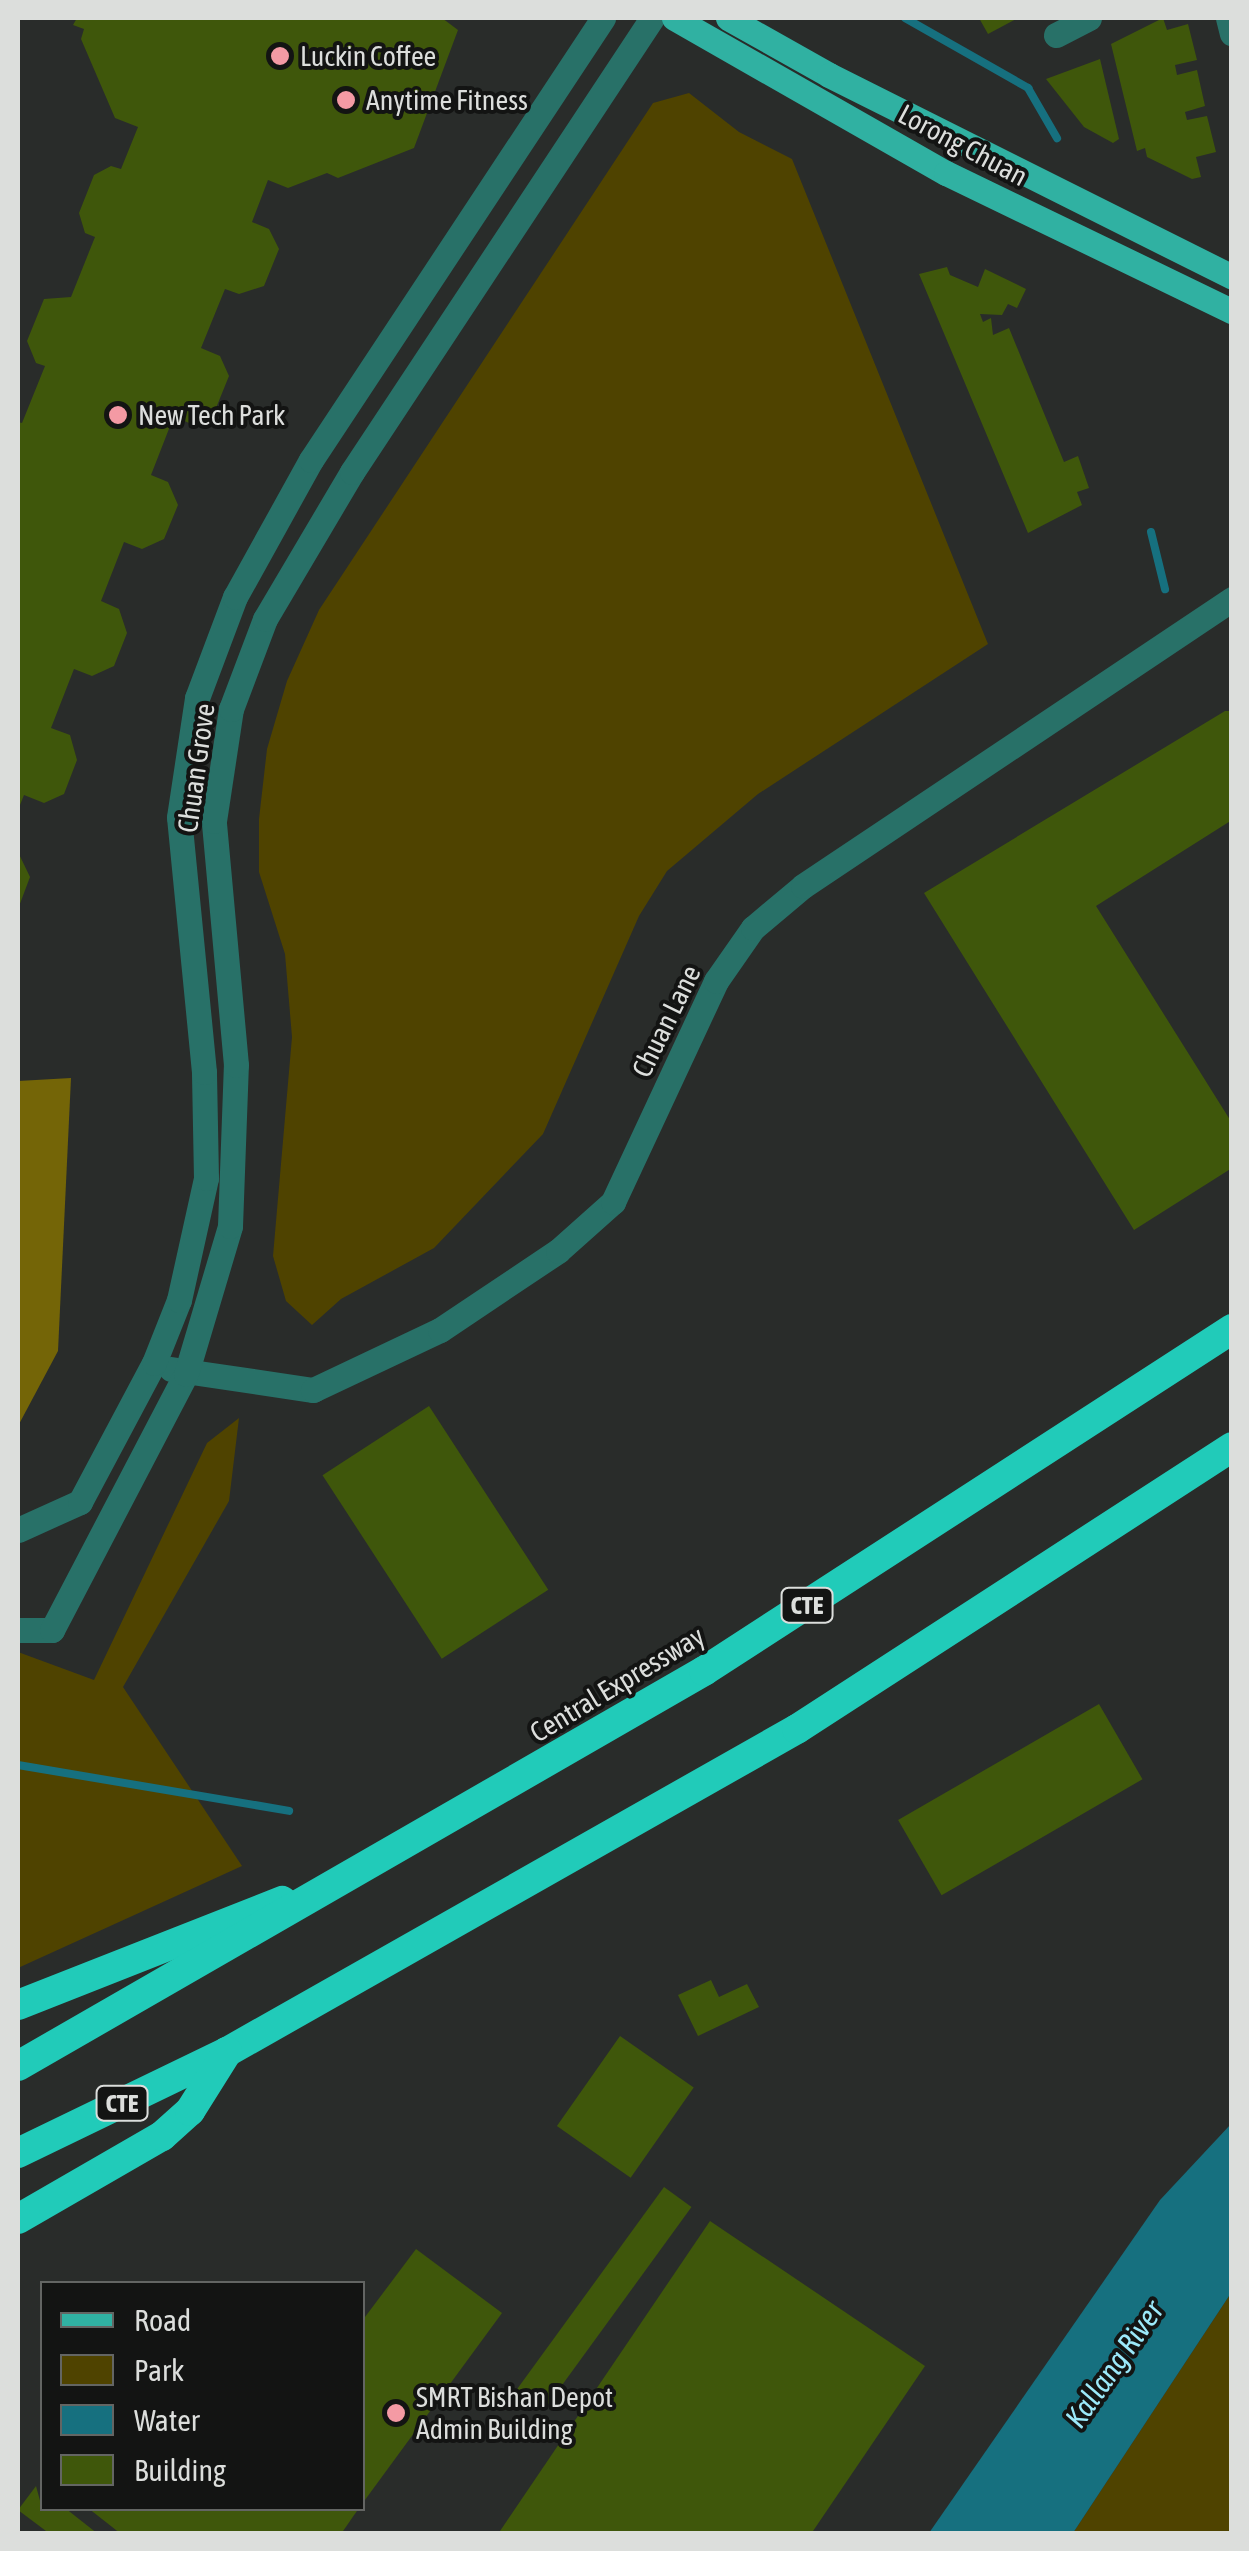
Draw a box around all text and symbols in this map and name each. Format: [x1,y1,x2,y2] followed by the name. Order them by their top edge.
[300,39,436,73] place label: Luckin Coffee
[269,45,291,67] marker: Luckin Coffee
[366,83,528,117] place label: Anytime Fitness
[335,89,357,111] marker: Anytime Fitness
[893,97,1033,193] street label: Lorong Chuan
[138,398,285,432] place label: New Tech Park
[107,404,129,426] marker: New Tech Park
[170,701,222,835] street label: Chuan Grove
[625,960,707,1082] street label: Chuan Lane
[780,1585,834,1625] road number: CTE
[524,1619,710,1749] street label: Central Expressway
[94,2083,150,2123] road number: CTE
[40,2281,365,2511] legend
[1057,2294,1171,2434] water label: Kallang River
[134,2303,191,2337] text: Road
[134,2353,184,2387] text: Park
[416,2380,613,2446] place label: SMRT Bishan Depot Admin Building
[385,2402,407,2424] marker: SMRT Bishan Depot Admin Building
[134,2403,200,2437] text: Water
[134,2453,226,2487] text: Building

